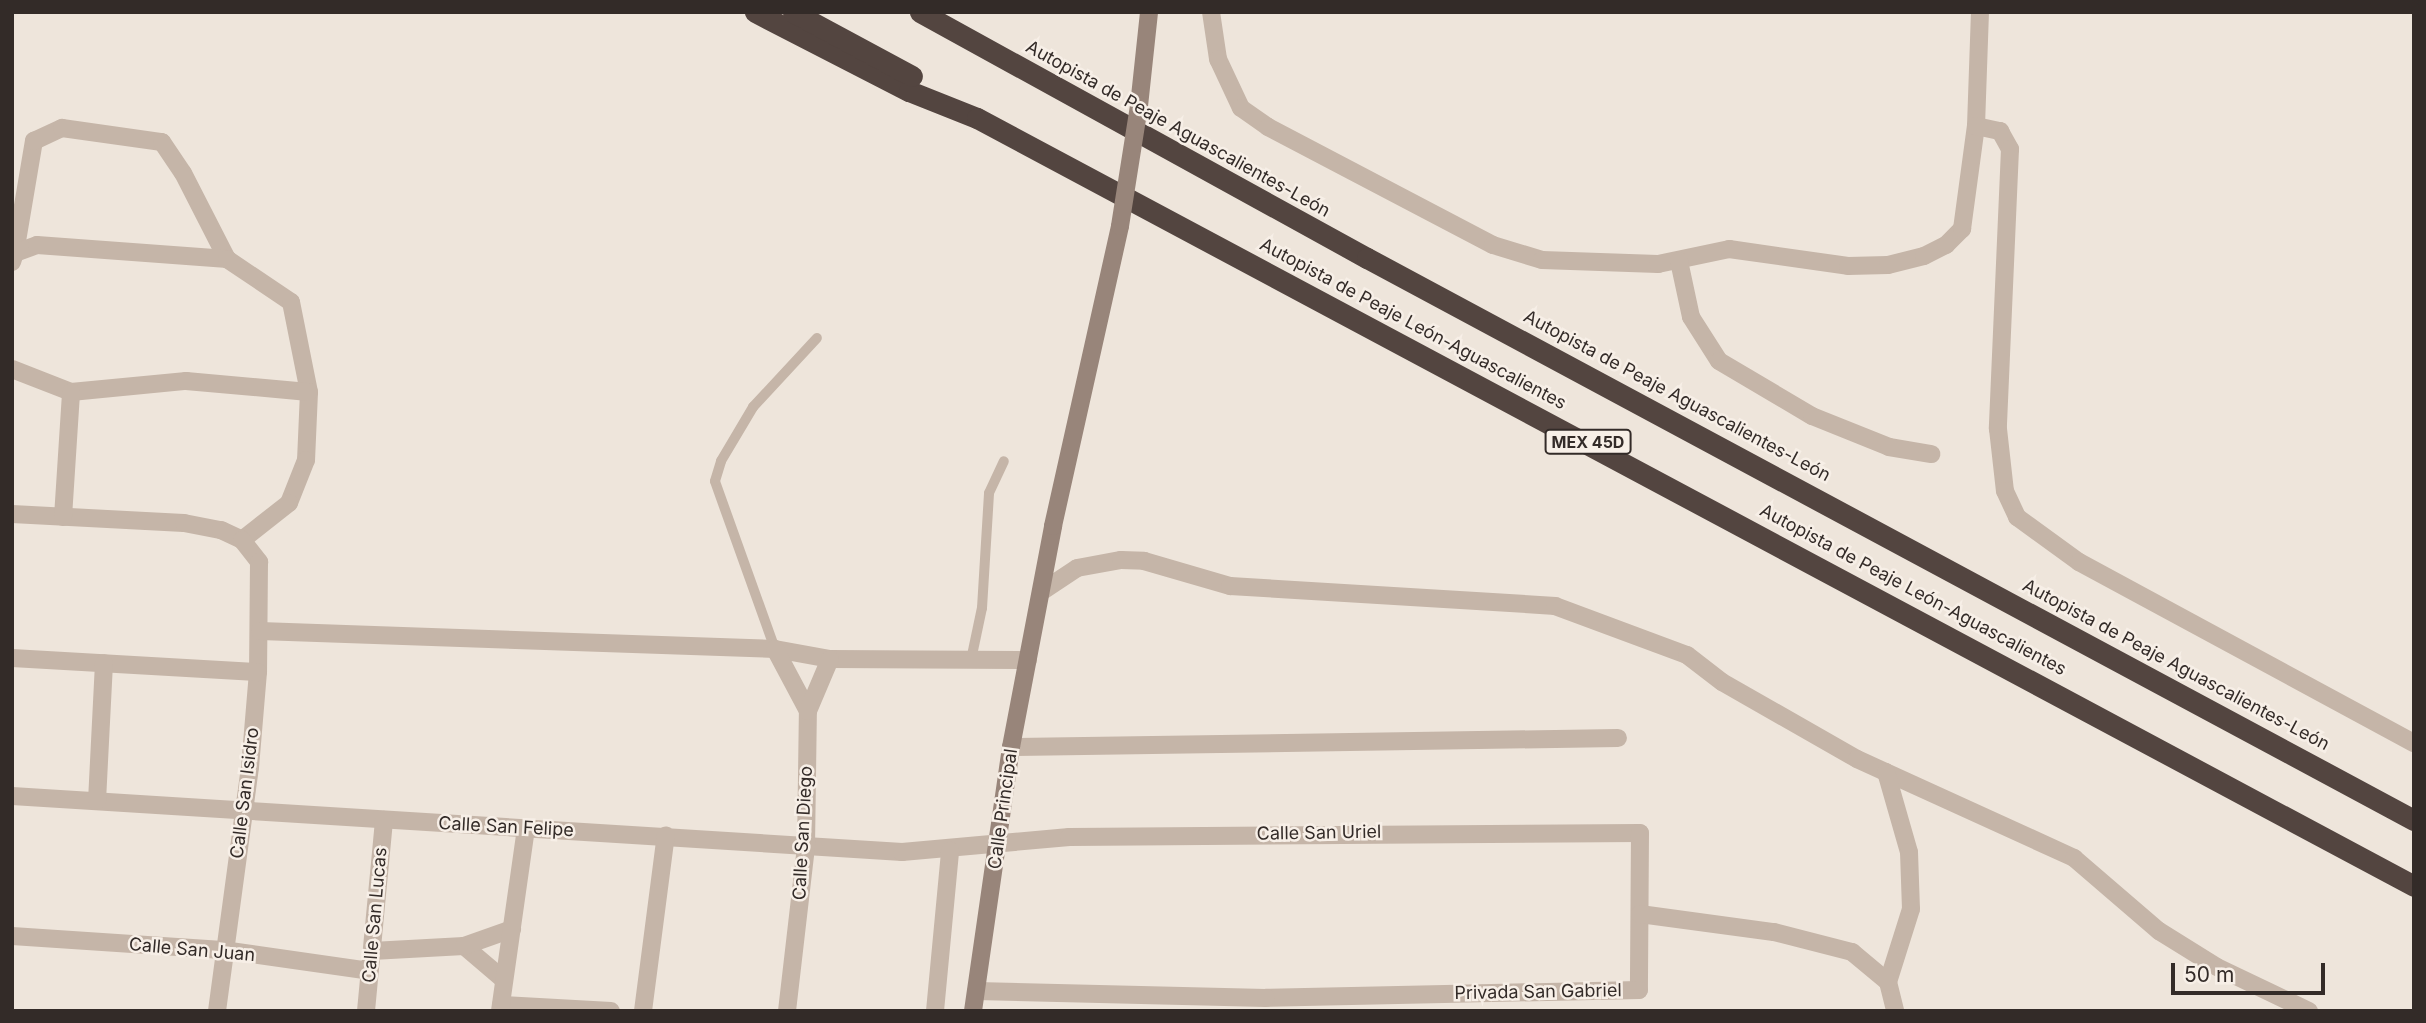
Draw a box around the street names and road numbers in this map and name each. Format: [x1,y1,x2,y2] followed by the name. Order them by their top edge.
[1022,36,1334,222] street label: Autopista de Peaje Aguascalientes-León
[1256,234,1570,414] street label: Autopista de Peaje León-Aguascalientes
[1520,306,1834,486] street label: Autopista de Peaje Aguascalientes-León
[1544,430,1632,454] road number: MEX 45D
[1756,500,2070,680] street label: Autopista de Peaje León-Aguascalientes
[2019,575,2333,755] street label: Autopista de Peaje Aguascalientes-León
[226,726,264,860] street label: Calle San Isidro
[984,747,1022,871] street label: Calle Principal
[789,765,817,901] street label: Calle San Diego
[438,813,574,841] street label: Calle San Felipe
[1257,821,1381,845] street label: Calle San Uriel
[358,846,392,984] street label: Calle San Lucas
[128,934,256,966] street label: Calle San Juan
[1454,980,1622,1004] street label: Privada San Gabriel

